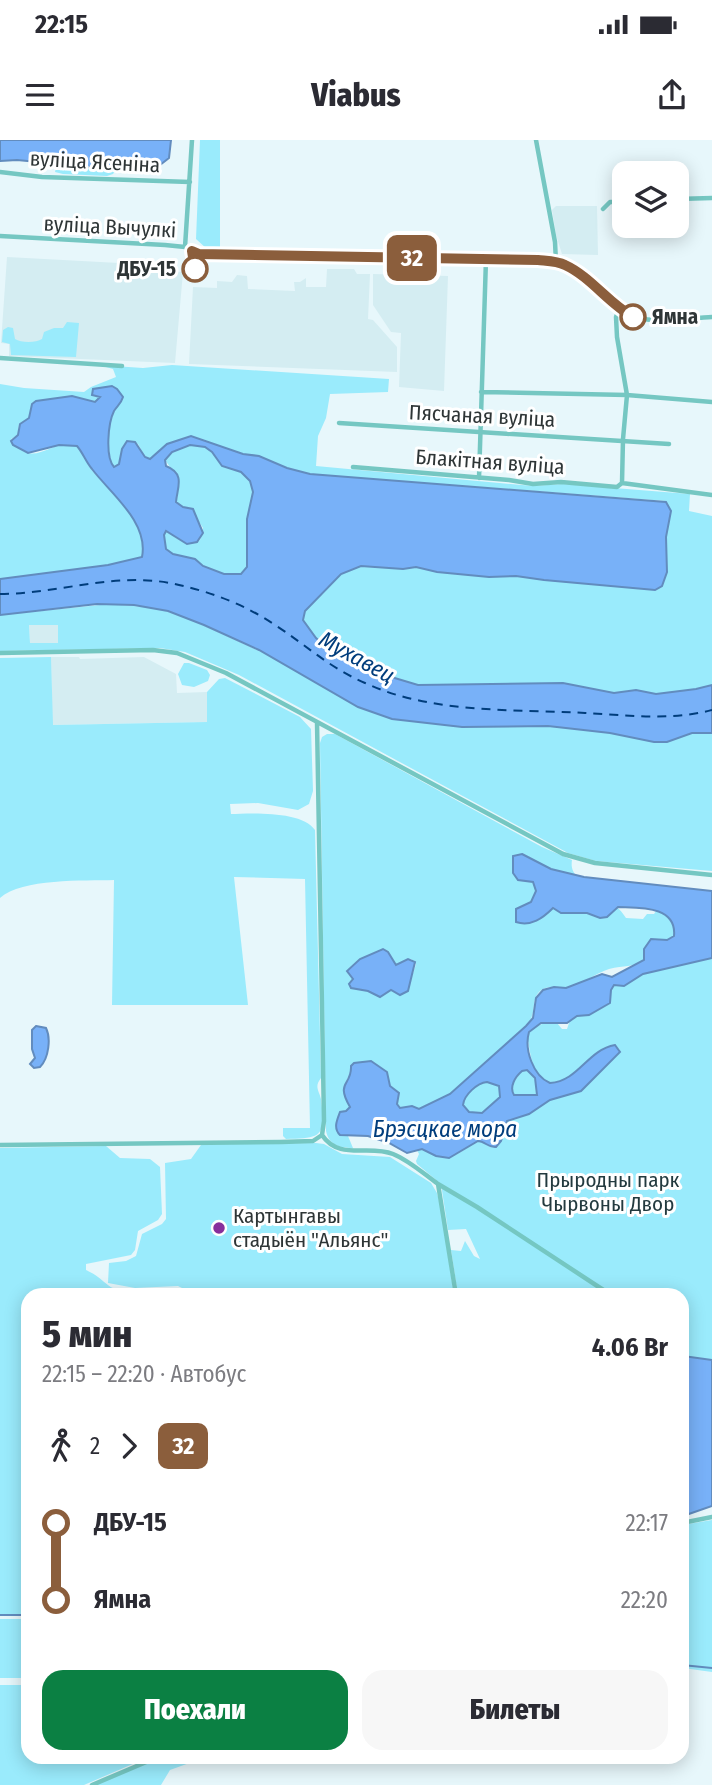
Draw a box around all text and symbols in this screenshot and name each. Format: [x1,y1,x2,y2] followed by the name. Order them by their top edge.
[35,9,88,40] text: 22:15
[21,76,59,114] icon: menu
[311,76,401,114] text: Viabus
[653,76,691,114] icon: share
[29,146,161,178] street label: вуліца Ясеніна
[612,161,689,238] map controls
[612,161,689,238] button: layers
[43,211,177,243] street label: вуліца Вычулкі
[380,235,444,281] line badge: 32
[401,244,423,272] text: 32
[116,256,176,282] place label: ДБУ-15
[182,256,208,282] marker: ДБУ-15
[620,304,646,330] marker: Ямна
[652,304,698,330] place label: Ямна
[408,399,556,433] street label: Пясчаная вуліца
[415,444,565,480] street label: Блакітная вуліца
[314,625,400,689] water label: Мухавец
[373,1115,517,1143] water label: Брэсцкае мора
[537,1167,680,1217] park label: Прыродны парк Чырвоны Двор
[233,1203,388,1253] place label: Картынгавы стадыён "Альянс"
[211,1220,227,1236] marker: Картынгавы стадыён "Альянс"
[42,1311,132,1357] text: 5 мин
[592,1332,668,1363] text: 4.06 Br
[42,1360,246,1388] text: 22:15 – 22:20 · Автобус
[42,1427,80,1465] icon: walk
[110,1427,148,1465] icon: forward
[90,1432,100,1460] text: 2
[172,1432,194,1460] text: 32
[94,1507,167,1538] text: ДБУ-15
[625,1509,668,1537] text: 22:17
[94,1584,151,1615] text: Ямна
[621,1586,668,1614] text: 22:20
[42,1670,348,1750] button: Поехали
[362,1670,668,1750] button: Билеты

